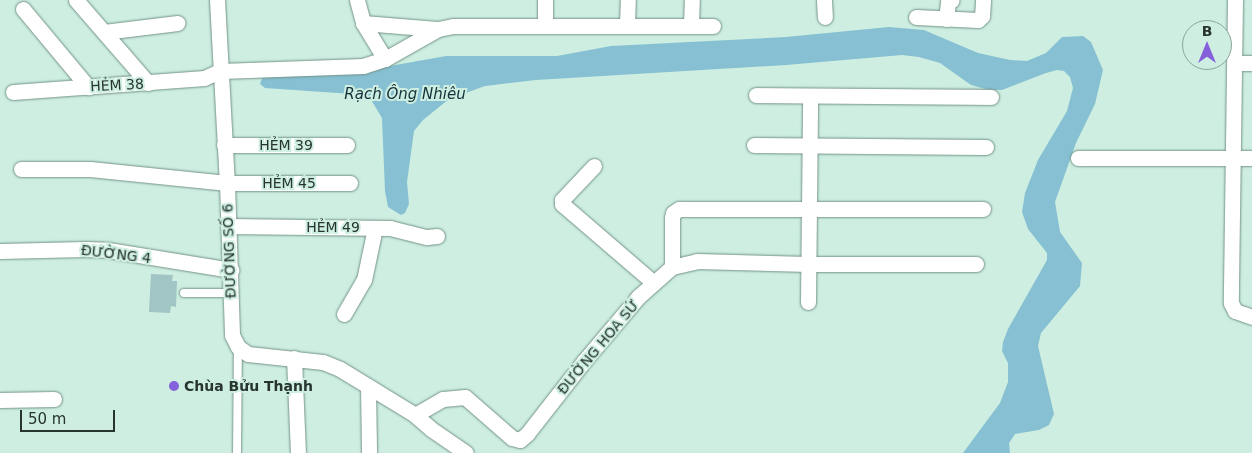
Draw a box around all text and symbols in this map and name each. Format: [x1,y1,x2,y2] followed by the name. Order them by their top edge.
[1182,20,1232,70] north arrow
[1202,23,1212,39] text: B
[90,75,144,95] street label: HẺM 38
[344,86,466,104] water label: Rạch Ông Nhiêu
[259,137,313,153] street label: HẺM 39
[262,175,316,191] street label: HẺM 45
[219,203,239,299] street label: ĐƯỜNG SỐ 6
[306,219,360,235] street label: HẺM 49
[80,241,152,267] street label: ĐƯỜNG 4
[554,297,642,397] street label: ĐƯỜNG HOA SỨ
[184,378,313,394] place label: Chùa Bửu Thạnh
[168,380,180,392] marker: Chùa Bửu Thạnh
[22,400,118,432] scale bar
[28,410,66,428] text: 50 m

